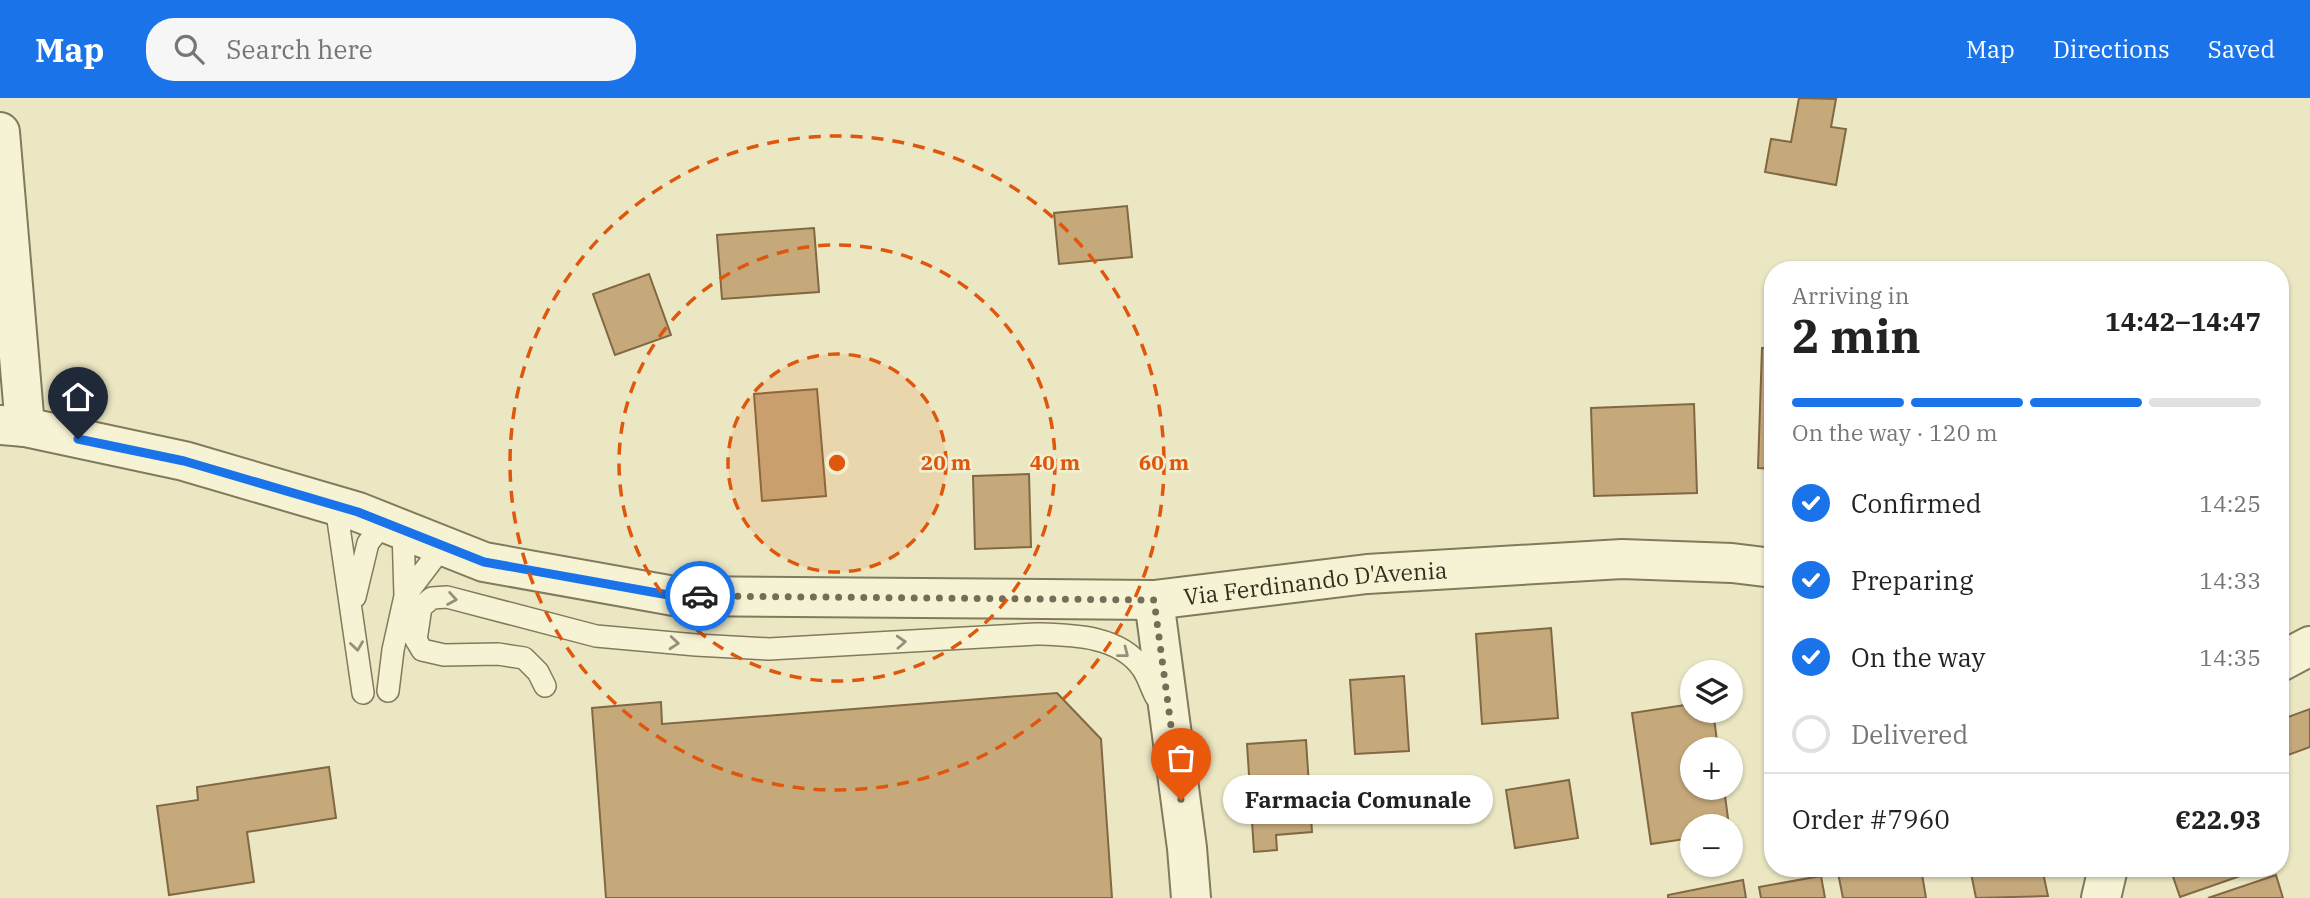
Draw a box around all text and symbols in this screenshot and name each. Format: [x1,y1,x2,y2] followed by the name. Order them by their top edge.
[146,18,636,81] search box
[35,28,104,71] text: Map
[170,30,208,68] icon: search
[226,32,373,66] text: Search here
[1966,33,2015,65] text: Map
[2053,33,2170,65] text: Directions
[2208,33,2275,65] text: Saved
[1792,280,1909,310] text: Arriving in
[2105,304,2261,338] text: 14:42–14:47
[1792,306,1921,366] text: 2 min
[48,367,108,439] pin
[59,378,97,416] icon: home
[1792,417,1998,447] text: On the way · 120 m
[921,448,971,476] text: 20 m
[1030,448,1080,476] text: 40 m
[1139,448,1189,476] text: 60 m
[825,451,849,475] centre of rings
[1792,484,1830,522] icon: check
[1851,486,1982,520] text: Confirmed
[2199,488,2261,518] text: 14:25
[1182,554,1448,611] street label: Via Ferdinando D'Avenia
[665,561,735,631] courier
[1792,561,1830,599] icon: check
[1851,563,1973,597] text: Preparing
[2199,565,2261,595] text: 14:33
[681,577,719,615] icon: car
[446,591,458,606] one-way arrow
[896,634,907,649] one-way arrow
[668,636,680,651] one-way arrow
[1792,638,1830,676] icon: check
[349,640,364,652] one-way arrow
[1851,640,1985,674] text: On the way
[2199,642,2261,672] text: 14:35
[1117,645,1129,658] one-way arrow
[1680,660,1743,877] map controls
[1680,660,1743,723] button: layers
[1851,717,1968,751] text: Delivered
[1151,728,1211,800] pin
[1680,737,1743,800] button: +
[1162,739,1200,777] icon: bag
[1223,776,1492,824] callout: Farmacia Comunale
[1245,784,1471,814] text: Farmacia Comunale
[1792,802,1950,836] text: Order #7960
[2175,802,2261,836] text: €22.93
[1680,814,1743,877] button: −

